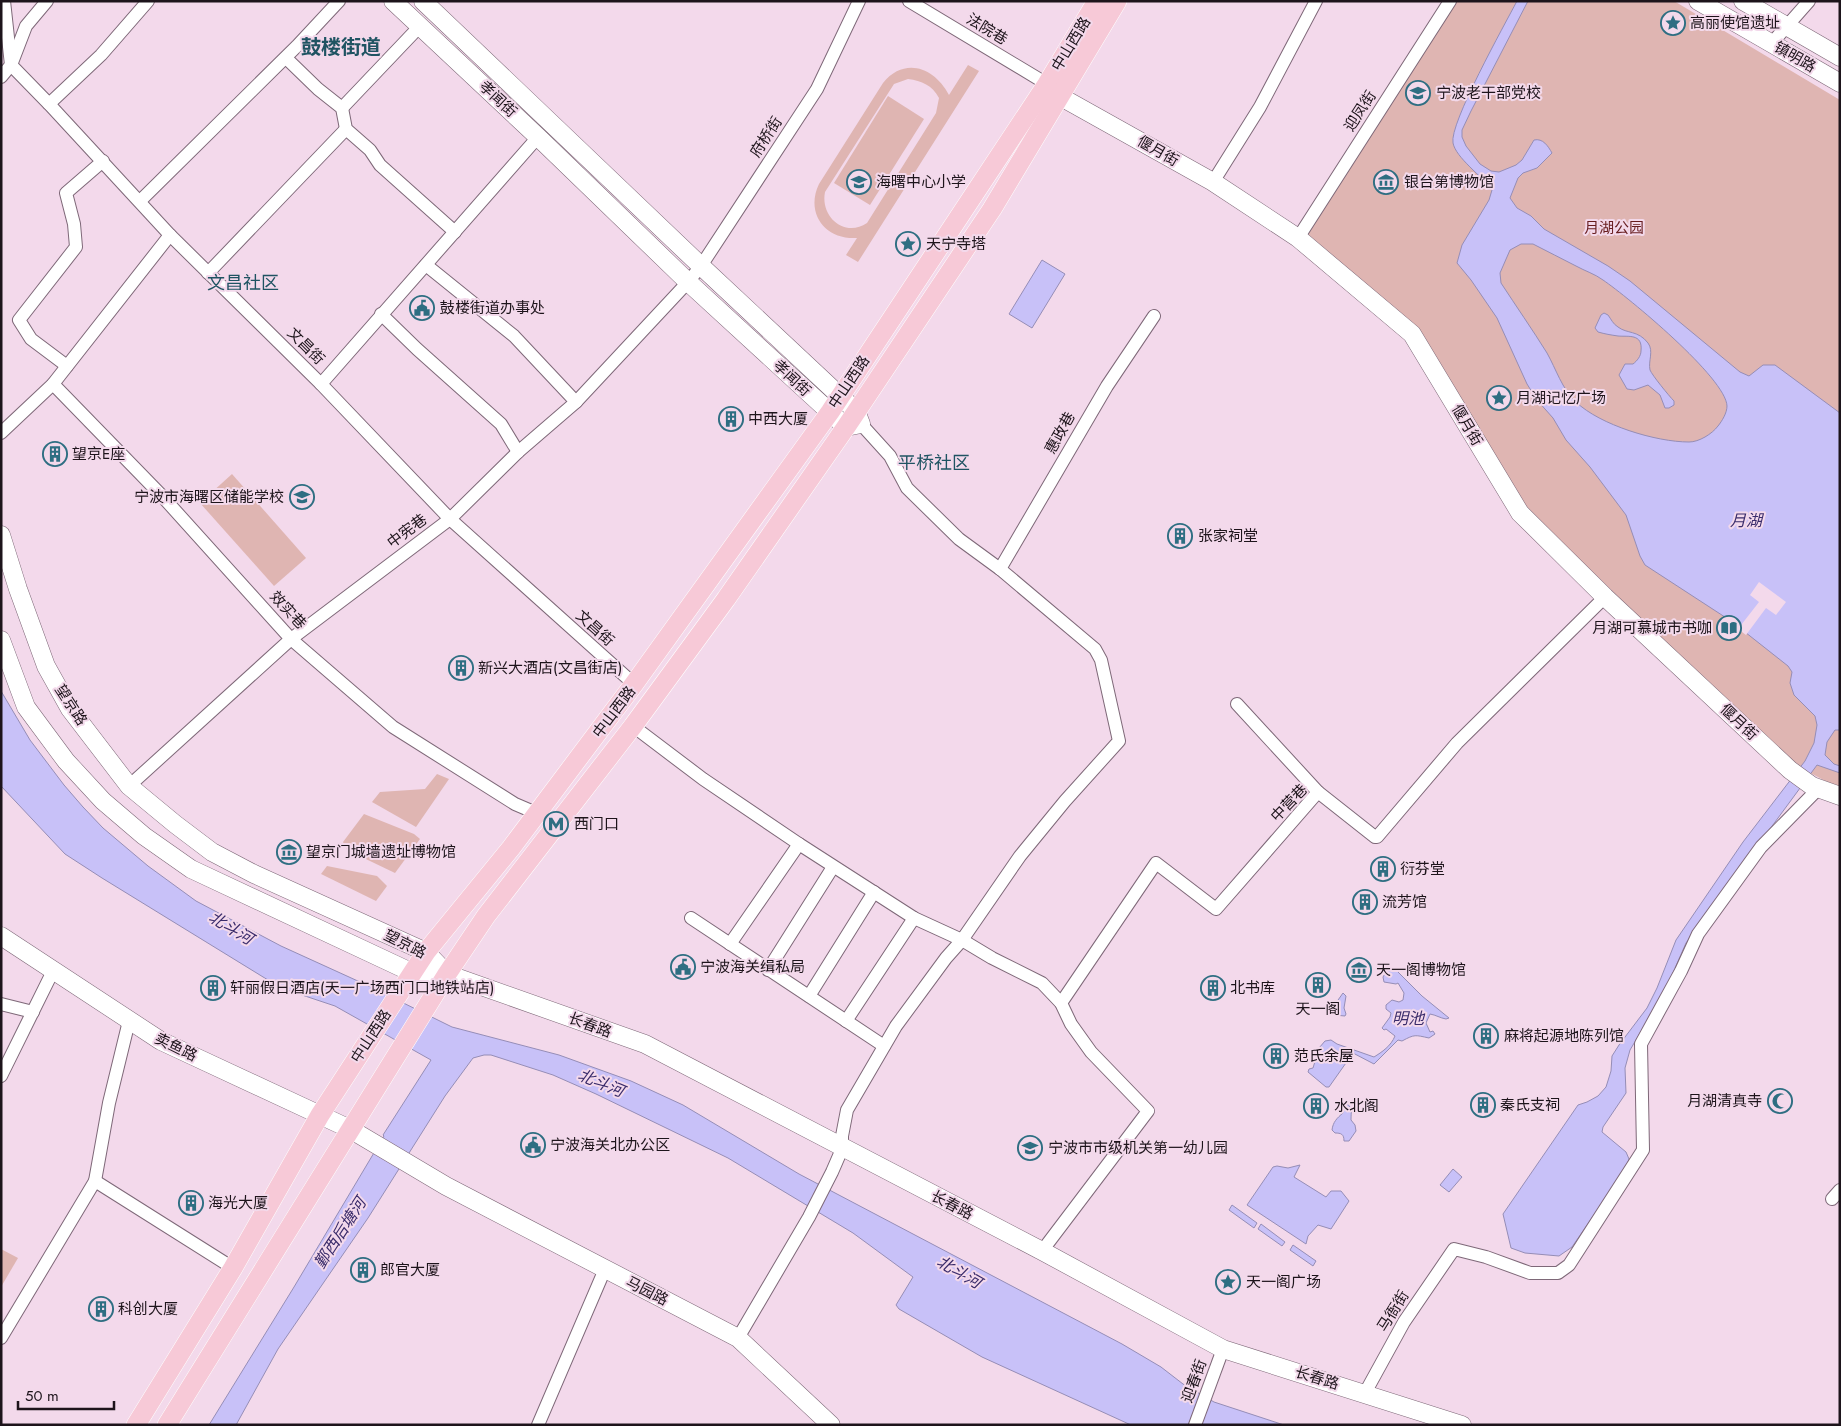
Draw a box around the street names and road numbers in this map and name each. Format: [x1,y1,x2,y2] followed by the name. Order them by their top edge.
[962,8,1012,50] street label: 法院巷
[1046,13,1096,75] street label: 中山西路
[1770,36,1820,78] street label: 镇明路
[474,76,522,122] street label: 孝闻街
[1339,86,1381,136] street label: 迎凤街
[745,112,787,162] street label: 府桥街
[1133,130,1183,172] street label: 偃月街
[282,322,330,370] street label: 文昌街
[823,351,875,413] street label: 中山西路
[768,355,816,401] street label: 孝闻街
[1446,400,1488,450] street label: 偃月街
[1039,408,1081,458] street label: 惠政巷
[382,509,432,553] street label: 中宪巷
[265,586,311,634] street label: 效实巷
[571,605,619,651] street label: 文昌街
[50,680,92,730] street label: 望京路
[587,681,641,743] street label: 中山西路
[1715,699,1763,745] street label: 偃月街
[1265,779,1313,827] street label: 中营巷
[380,924,430,964] street label: 望京路
[345,1005,397,1067] street label: 中山西路
[565,1007,615,1043] street label: 长春路
[151,1027,201,1067] street label: 卖鱼路
[927,1185,977,1225] street label: 长春路
[622,1271,672,1311] street label: 马园路
[1372,1286,1414,1336] street label: 马衙街
[1176,1356,1212,1406] street label: 迎春街
[1292,1361,1342,1395] street label: 长春路

